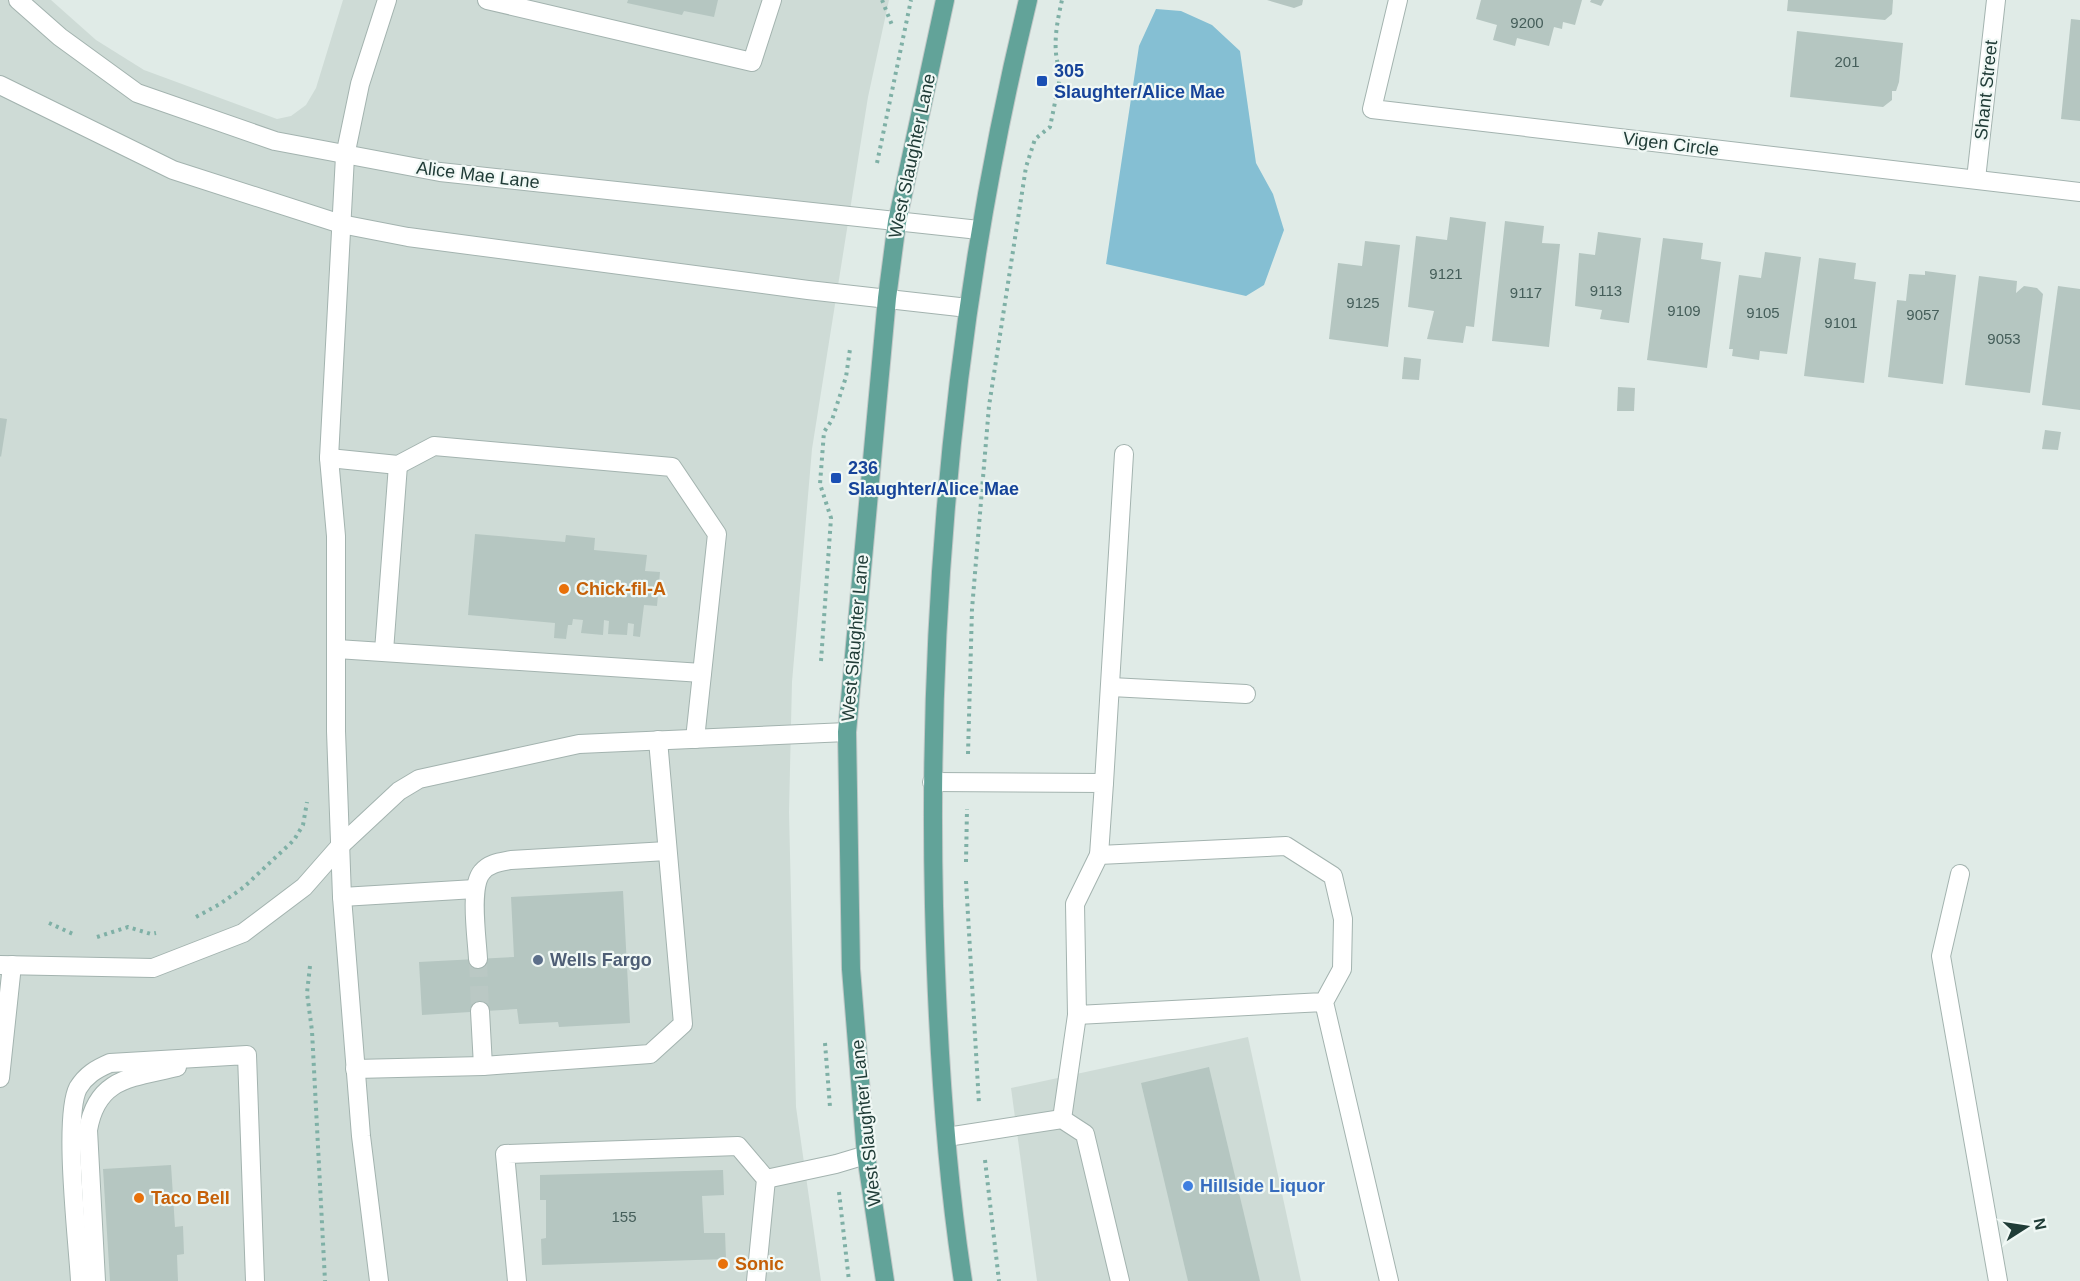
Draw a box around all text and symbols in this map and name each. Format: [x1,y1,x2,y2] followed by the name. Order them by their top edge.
[1510,14,1544,31] house number: 9200
[1971,39,2001,141] street label: Shant Street
[1834,53,1860,70] house number: 201
[1054,61,1225,102] place label: 305 Slaughter/Alice Mae
[885,72,939,240] street label: West Slaughter Lane
[1035,74,1049,88] marker: 305 Slaughter/Alice Mae
[1622,128,1720,160] street label: Vigen Circle
[415,158,541,192] street label: Alice Mae Lane
[1429,265,1463,282] house number: 9121
[1590,282,1622,299] house number: 9113
[1510,284,1542,301] house number: 9117
[1346,294,1380,311] house number: 9125
[1667,302,1701,319] house number: 9109
[1746,304,1780,321] house number: 9105
[1906,306,1940,323] house number: 9057
[1824,314,1858,331] house number: 9101
[1987,330,2021,347] house number: 9053
[848,458,1019,499] place label: 236 Slaughter/Alice Mae
[829,471,843,485] marker: 236 Slaughter/Alice Mae
[838,554,872,722] street label: West Slaughter Lane
[576,579,666,599] place label: Chick-fil-A
[557,582,571,596] marker: Chick-fil-A
[550,950,652,970] place label: Wells Fargo
[531,953,545,967] marker: Wells Fargo
[847,1039,885,1207] street label: West Slaughter Lane
[1200,1176,1325,1196] place label: Hillside Liquor
[1181,1179,1195,1193] marker: Hillside Liquor
[151,1188,230,1208] place label: Taco Bell
[132,1191,146,1205] marker: Taco Bell
[1996,1197,2056,1257] north arrow
[611,1208,637,1225] house number: 155
[2031,1217,2050,1231] text: N
[735,1254,784,1274] place label: Sonic
[716,1257,730,1271] marker: Sonic

